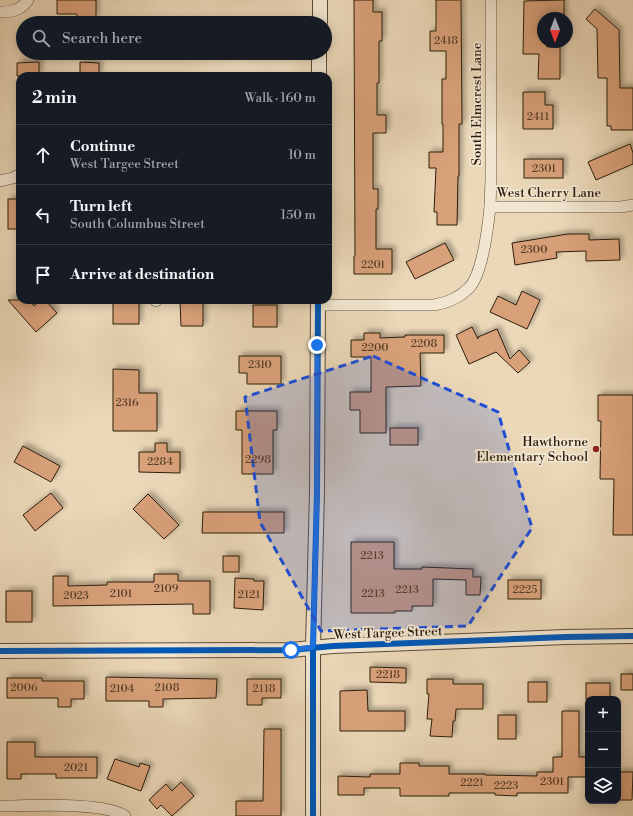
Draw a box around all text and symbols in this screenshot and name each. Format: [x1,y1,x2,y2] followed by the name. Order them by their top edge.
[537,12,573,48] north arrow
[16,16,332,60] search box
[30,27,52,49] icon: search
[62,29,142,48] text: Search here
[434,34,458,48] house number: 2418
[469,42,485,165] street label: South Elmcrest Lane
[32,87,77,109] text: 2 min
[245,90,316,106] text: Walk · 160 m
[527,110,550,124] house number: 2411
[70,137,135,156] text: Continue
[32,144,54,166] icon: ahead
[288,147,316,163] text: 10 m
[70,156,179,172] text: West Targee Street
[532,162,556,176] house number: 2301
[496,185,602,201] street label: West Cherry Lane
[70,197,132,216] text: Turn left
[32,204,54,226] icon: left
[281,207,316,223] text: 150 m
[70,216,205,232] text: South Columbus Street
[521,243,547,257] house number: 2300
[361,258,385,272] house number: 2201
[32,264,54,286] icon: arrive
[70,265,214,284] text: Arrive at destination
[308,336,326,354] route end
[411,337,438,351] house number: 2208
[361,341,389,355] house number: 2200
[248,358,272,372] house number: 2310
[115,396,139,410] house number: 2316
[476,434,588,465] place label: Hawthorne Elementary School
[591,444,601,454] marker: Hawthorne Elementary School
[245,453,271,467] house number: 2298
[147,455,173,469] house number: 2284
[360,549,384,563] house number: 2213
[154,582,179,596] house number: 2109
[395,583,419,597] house number: 2213
[513,583,537,597] house number: 2225
[110,587,132,601] house number: 2101
[361,587,385,601] house number: 2213
[238,588,261,602] house number: 2121
[63,589,89,603] house number: 2023
[332,623,443,643] street label: West Targee Street
[282,641,300,659] route start
[376,668,400,682] house number: 2218
[10,681,38,695] house number: 2006
[155,681,180,695] house number: 2108
[110,682,135,696] house number: 2104
[253,682,276,696] house number: 2118
[585,696,621,804] map controls
[585,696,621,732] button: +
[585,732,621,768] button: −
[64,761,89,775] house number: 2021
[585,768,621,804] button: layers
[540,775,564,789] house number: 2301
[460,776,484,790] house number: 2221
[494,779,518,793] house number: 2223

